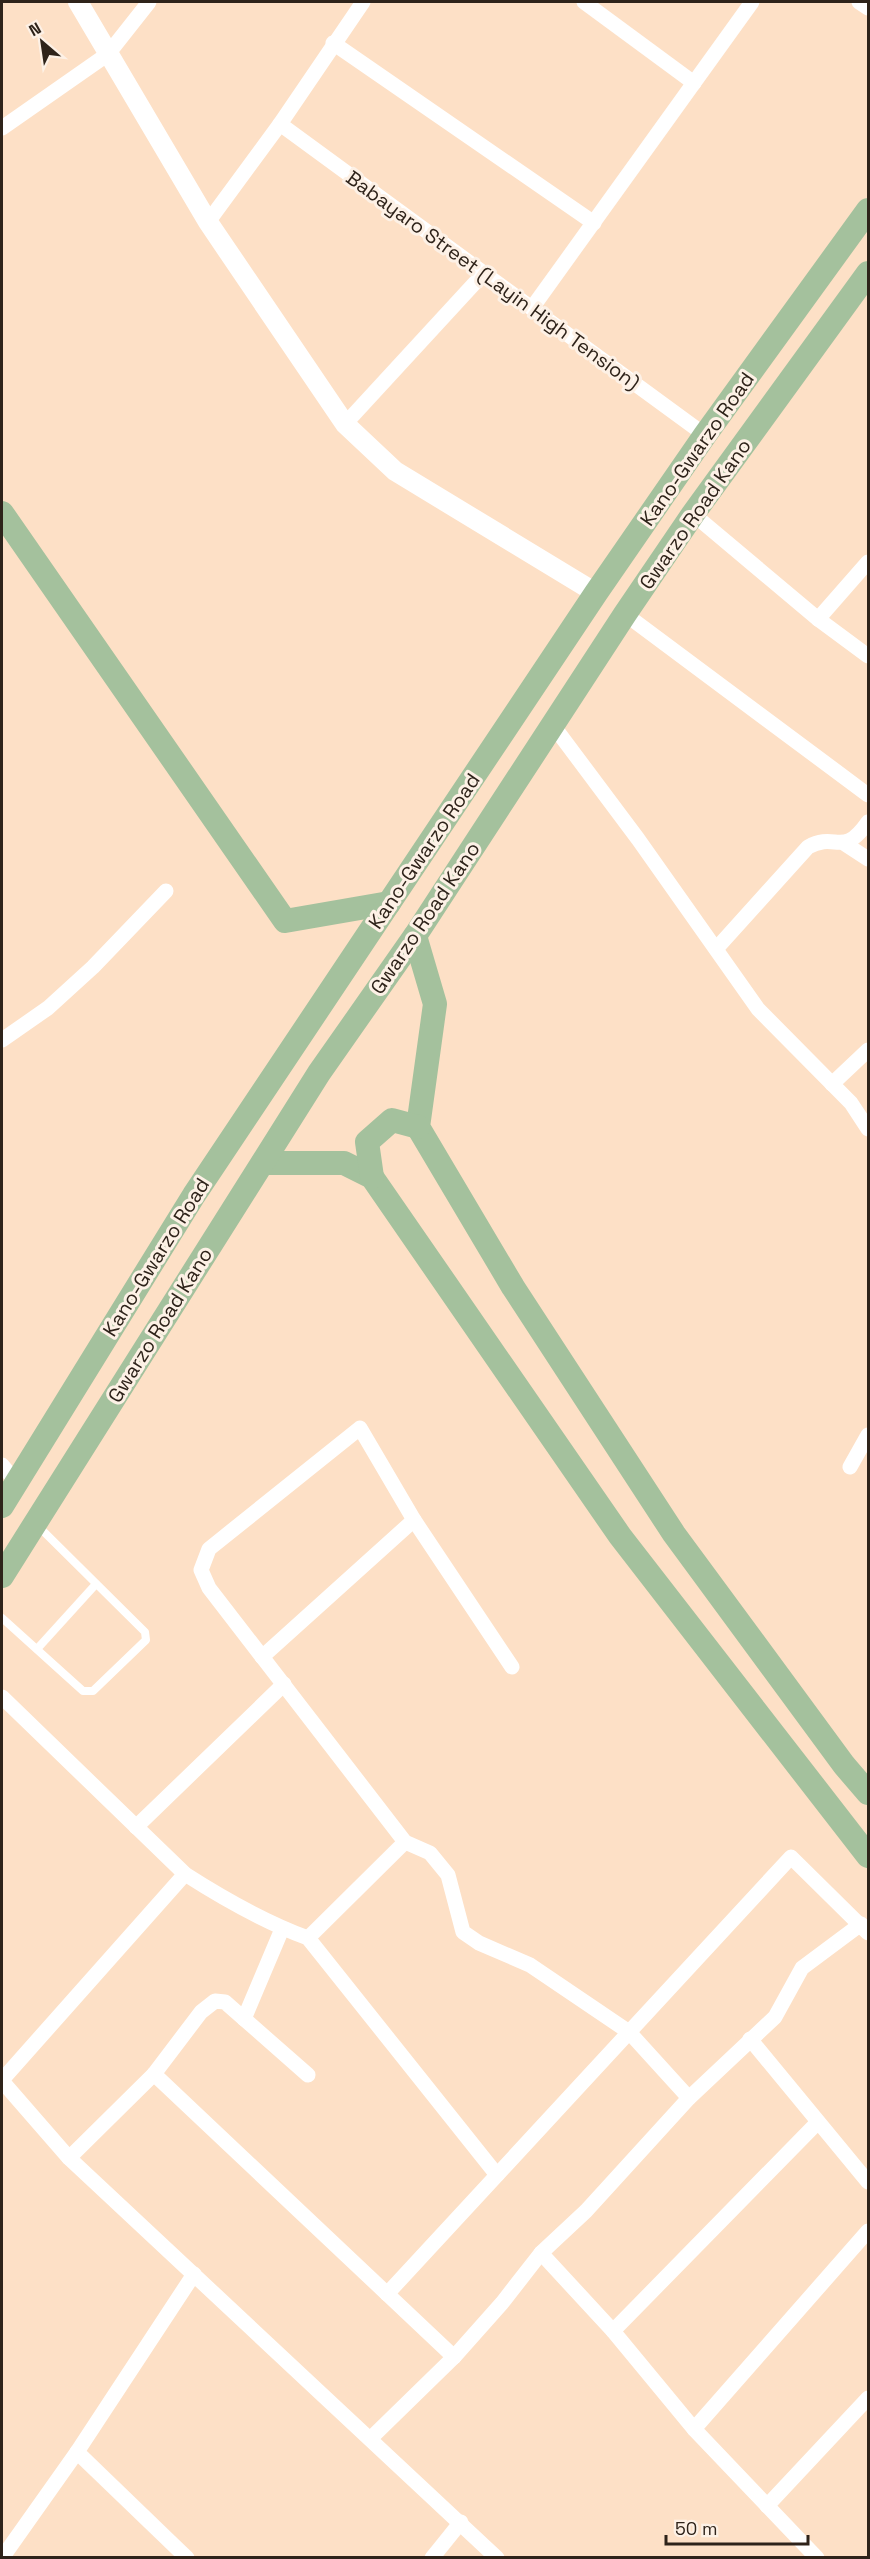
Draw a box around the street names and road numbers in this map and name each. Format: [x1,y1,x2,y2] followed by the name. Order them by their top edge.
[341,165,645,395] street label: Babayaro Street (Layin High Tension)
[634,367,760,531] street label: Kano-Gwarzo Road
[633,434,757,594] street label: Gwarzo Road Kano
[362,768,486,934] street label: Kano-Gwarzo Road
[364,837,486,999] street label: Gwarzo Road Kano
[97,1173,215,1341] street label: Kano-Gwarzo Road
[102,1243,218,1407] street label: Gwarzo Road Kano

